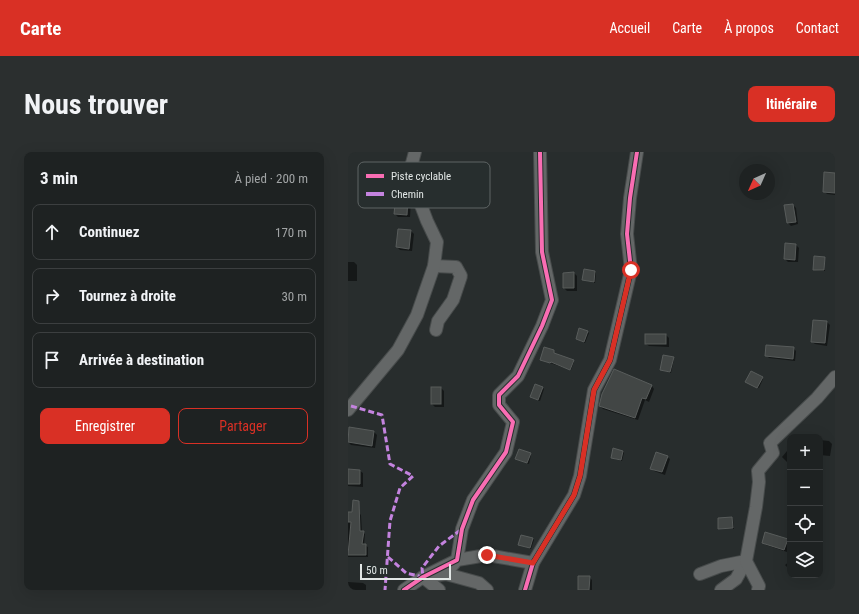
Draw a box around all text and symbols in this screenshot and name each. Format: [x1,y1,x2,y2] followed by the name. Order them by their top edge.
[20,17,61,40] text: Carte
[609,20,650,36] text: Accueil
[672,20,702,36] text: Carte
[724,20,774,36] text: À propos
[796,20,839,36] text: Contact
[748,86,835,122] button: Itinéraire
[24,88,168,121] text: Nous trouver
[358,162,490,208] legend
[739,164,775,200] north arrow
[40,168,78,188] text: 3 min
[391,170,451,183] text: Piste cyclable
[234,171,308,186] text: À pied · 200 m
[391,188,424,201] text: Chemin
[41,221,63,243] icon: ahead
[79,223,140,241] text: Continuez
[275,225,307,240] text: 170 m
[622,261,640,279] route start
[41,285,63,307] icon: right
[79,287,176,305] text: Tournez à droite
[281,289,307,304] text: 30 m
[41,349,63,371] icon: arrive
[79,351,204,369] text: Arrivée à destination
[40,408,170,444] button: Enregistrer
[178,408,308,444] button: Partager
[787,434,823,578] map controls
[787,434,823,470] button: +
[787,470,823,506] button: −
[787,506,823,542] button: locate
[787,542,823,578] button: layers
[478,546,496,564] route end
[360,562,451,581] scale bar
[366,564,388,577] text: 50 m

